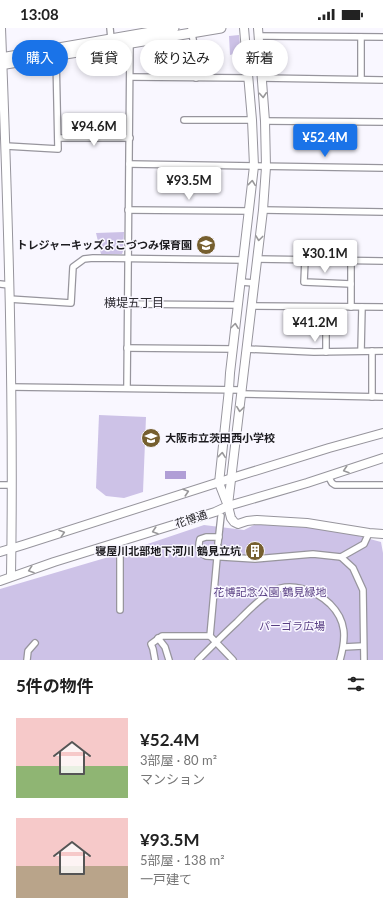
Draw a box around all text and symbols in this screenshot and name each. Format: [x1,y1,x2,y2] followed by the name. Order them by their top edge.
[20,5,59,23] text: 13:08
[12,40,68,76] chip: 購入
[76,40,132,76] chip: 賃貸
[140,40,224,76] chip: 絞り込み
[232,40,288,76] chip: 新着
[259,92,268,98] one-way arrow
[61,113,127,147] pin: ¥94.6M
[71,118,117,134] text: ¥94.6M
[292,124,358,158] pin: ¥52.4M
[302,129,348,145] text: ¥52.4M
[156,167,222,201] pin: ¥93.5M
[166,172,212,188] text: ¥93.5M
[248,180,257,186] one-way arrow
[195,234,217,256] school or university icon: トレジャーキッズよこづつみ保育園
[255,235,264,241] one-way arrow
[17,238,192,251] place label: トレジャーキッズよこづつみ保育園
[292,240,358,274] pin: ¥30.1M
[302,245,348,261] text: ¥30.1M
[104,295,164,310] district label: 横堤五丁目
[282,309,348,343] pin: ¥41.2M
[292,314,338,330] text: ¥41.2M
[231,323,240,329] one-way arrow
[236,406,245,412] one-way arrow
[140,427,162,449] school or university icon: 大阪市立茨田西小学校
[165,431,275,444] place label: 大阪市立茨田西小学校
[218,452,227,458] one-way arrow
[342,465,349,474] one-way arrow
[182,489,189,497] one-way arrow
[173,507,209,530] street label: 花博通
[152,526,159,535] one-way arrow
[59,529,66,538] one-way arrow
[244,540,266,562] building icon: 寝屋川北部地下河川 鶴見立坑
[95,544,241,557] place label: 寝屋川北部地下河川 鶴見立坑
[28,565,35,573] one-way arrow
[214,585,326,598] park label: 花博記念公園 鶴見緑地
[259,619,325,632] park label: パーゴラ広場
[345,673,367,695] icon: filters
[16,675,94,696] text: 5件の物件
[140,729,200,750] text: ¥52.4M
[48,734,96,782] icon: home
[140,752,217,768] text: 3部屋 · 80 m²
[140,771,205,787] text: マンション
[140,829,200,850] text: ¥93.5M
[48,834,96,882] icon: home
[140,852,225,868] text: 5部屋 · 138 m²
[140,871,192,887] text: 一戸建て

